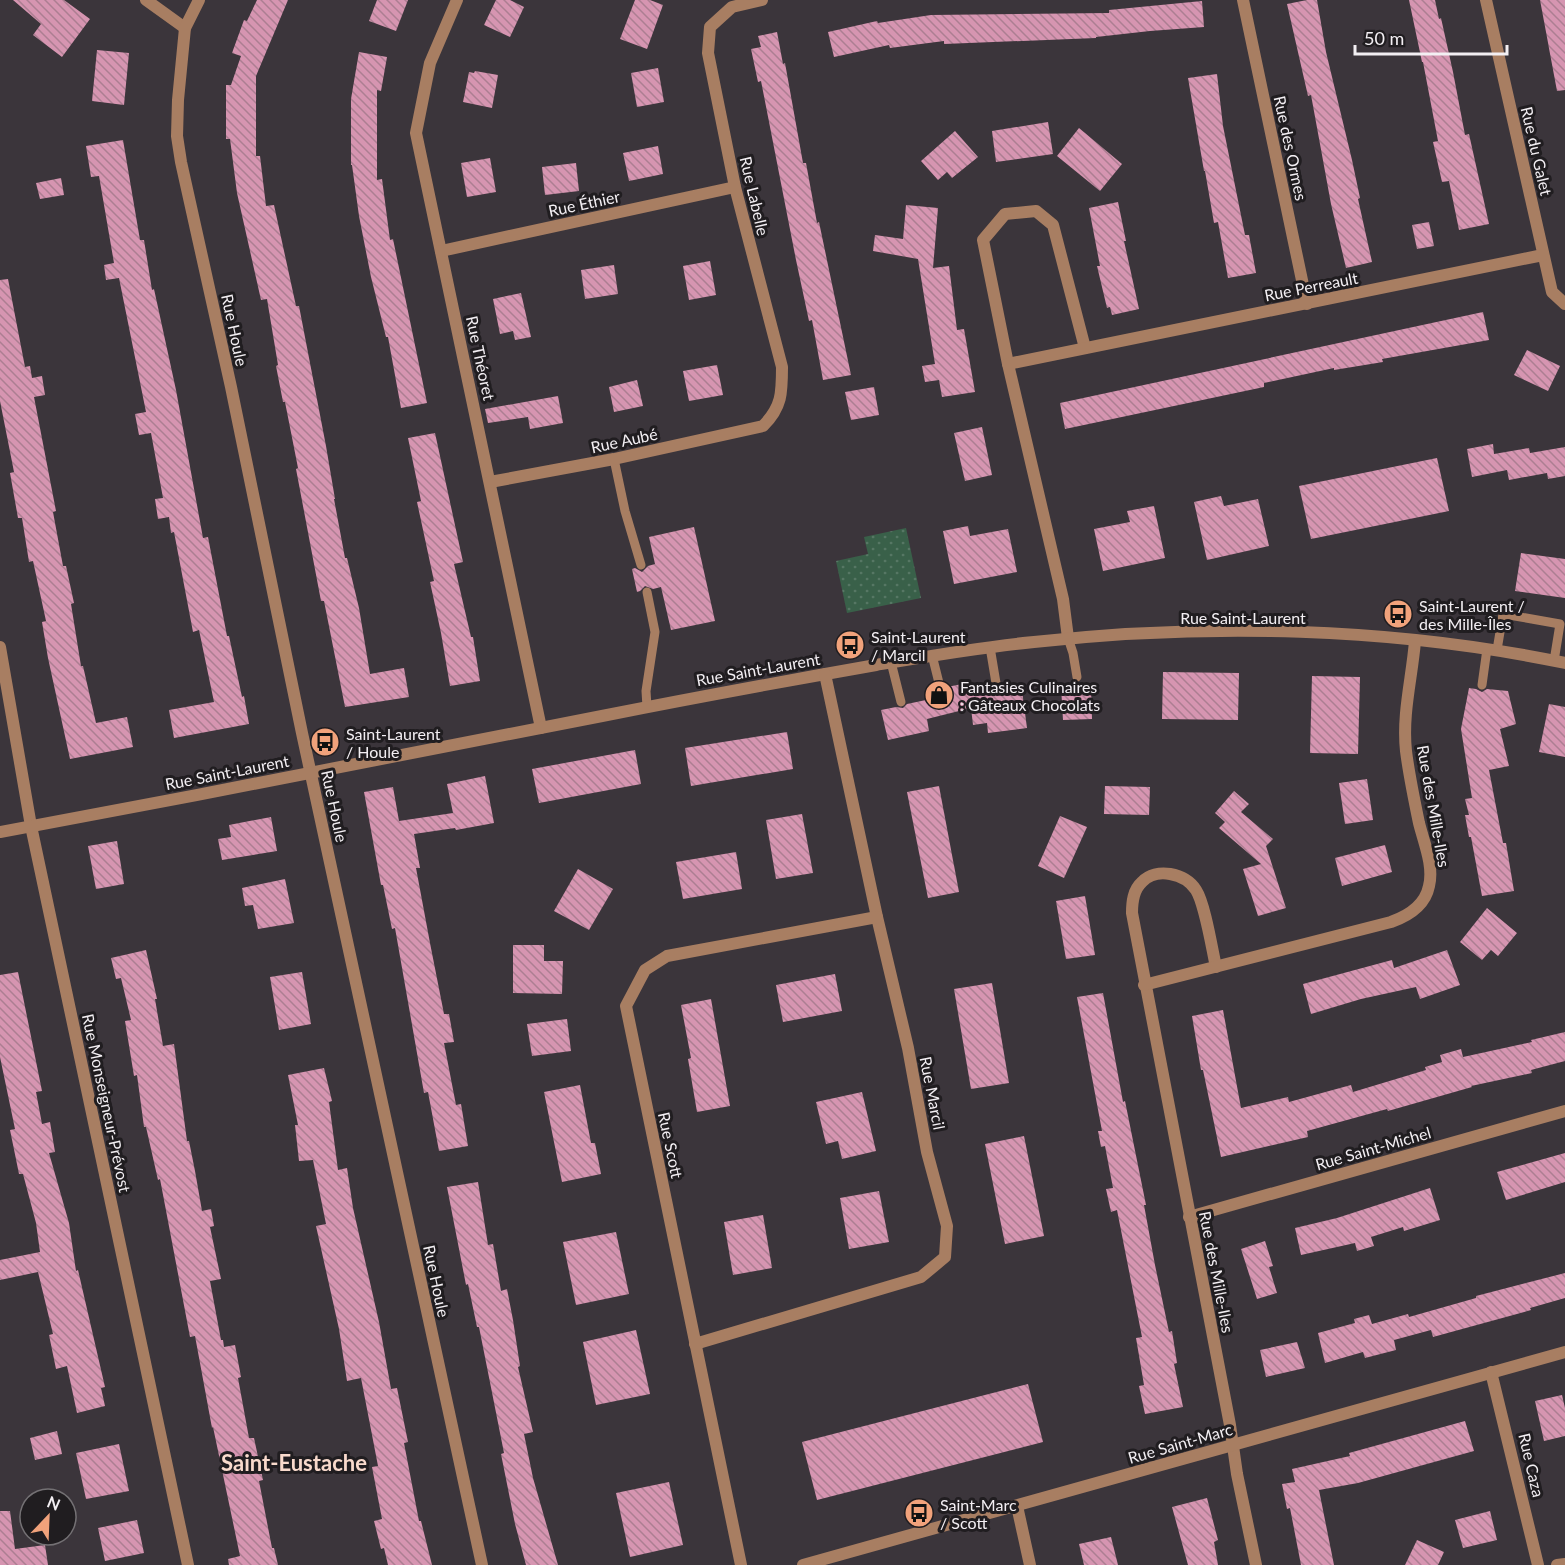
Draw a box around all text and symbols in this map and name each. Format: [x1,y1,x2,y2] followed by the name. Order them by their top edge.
[1355,18,1506,56] scale bar
[1364,27,1404,49] text: 50 m
[1271,94,1311,202] street label: Rue des Ormes
[1518,105,1557,198] street label: Rue du Galet
[737,155,773,237] street label: Rue Labelle
[546,186,622,220] street label: Rue Éthier
[1263,268,1360,304] street label: Rue Perreault
[218,292,252,368] street label: Rue Houle
[463,314,499,402] street label: Rue Théoret
[589,424,659,456] street label: Rue Aubé
[1419,596,1525,633] place label: Saint-Laurent / des Mille-Îles
[1382,598,1414,630] bus stop icon: Saint-Laurent / des Mille-Îles
[1180,608,1306,627] street label: Rue Saint-Laurent
[871,627,966,664] place label: Saint-Laurent / Marcil
[834,629,866,661] bus stop icon: Saint-Laurent / Marcil
[694,649,822,689] street label: Rue Saint-Laurent
[960,677,1100,714] place label: Fantasies Culinaires : Gâteaux Chocolats
[923,679,955,711] shop icon: Fantasies Culinaires : Gâteaux Chocolats
[346,724,441,761] place label: Saint-Laurent / Houle
[309,726,341,758] bus stop icon: Saint-Laurent / Houle
[1414,743,1454,869] street label: Rue des Mille-Iles
[164,751,291,793] street label: Rue Saint-Laurent
[318,768,352,844] street label: Rue Houle
[79,1012,135,1194] street label: Rue Monseigneur-Prévost
[917,1055,949,1131] street label: Rue Marcil
[655,1110,687,1180] street label: Rue Scott
[1313,1122,1433,1174] street label: Rue Saint-Michel
[1196,1210,1238,1335] street label: Rue des Mille-Iles
[420,1243,454,1319] street label: Rue Houle
[1126,1419,1235,1467] street label: Rue Saint-Marc
[1515,1431,1549,1499] street label: Rue Caza
[221,1449,367,1476] district label: Saint-Eustache
[18,1487,78,1547] north arrow
[45,1492,63,1514] text: N
[940,1495,1017,1532] place label: Saint-Marc / Scott
[903,1497,935,1529] bus stop icon: Saint-Marc / Scott

